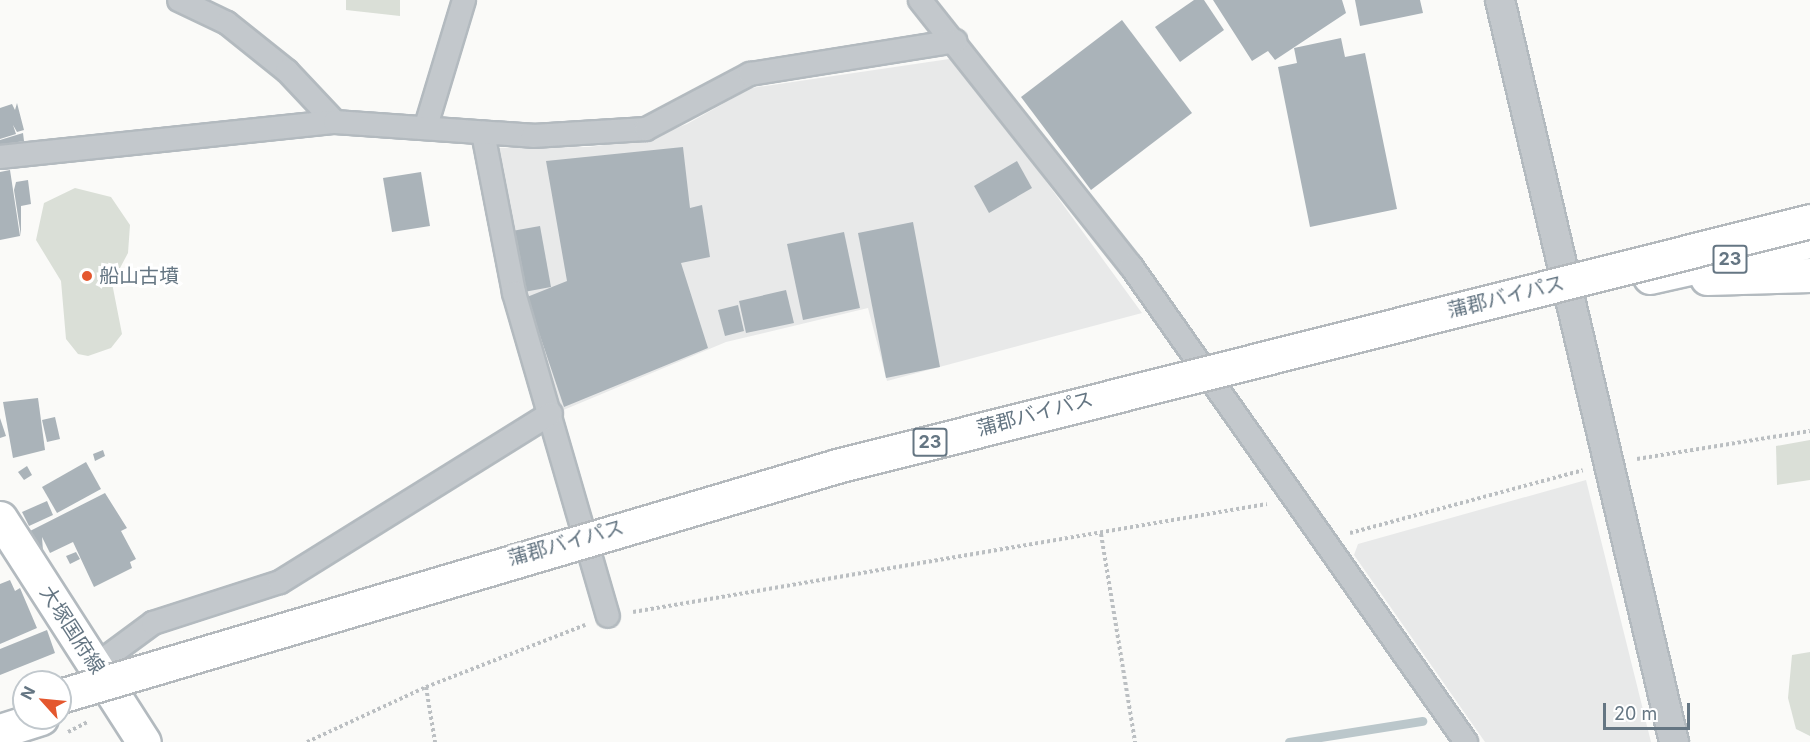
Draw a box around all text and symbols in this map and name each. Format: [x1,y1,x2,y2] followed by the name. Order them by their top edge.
[1712,244,1748,274] road number: 23
[99,264,179,288] place label: 船山古墳
[80,269,94,283] marker: 船山古墳
[1445,271,1567,323] street label: 蒲郡バイパス
[974,387,1096,441] street label: 蒲郡バイパス
[912,427,948,457] road number: 23
[505,515,627,571] street label: 蒲郡バイパス
[35,582,109,678] street label: 大塚国府線
[12,670,72,730] north arrow
[16,683,39,703] text: N
[1606,691,1693,729] scale bar
[1614,703,1657,724] text: 20 m

